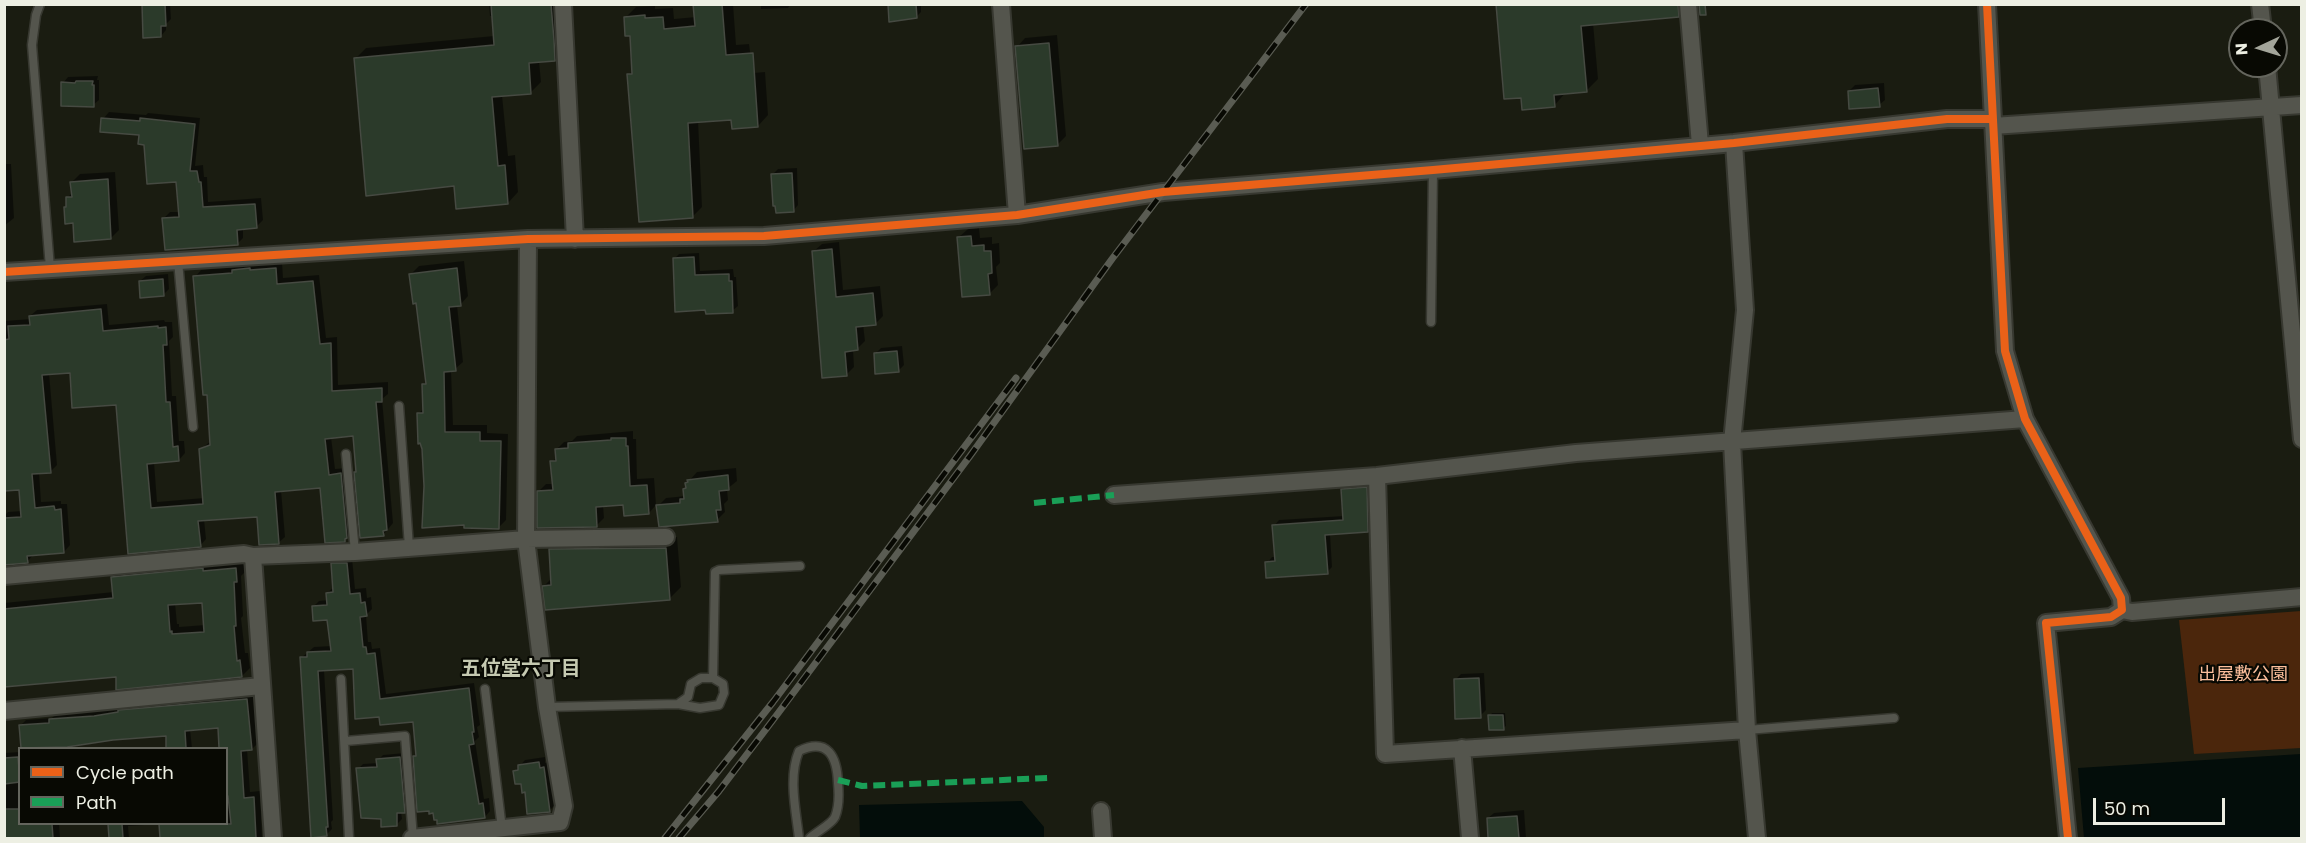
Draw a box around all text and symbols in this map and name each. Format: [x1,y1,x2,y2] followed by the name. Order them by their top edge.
[2228,18,2288,78] north arrow
[2230,42,2253,56] text: N
[461,658,581,682] district label: 五位堂六丁目
[2198,664,2288,686] park label: 出屋敷公園
[18,747,228,825] legend
[76,760,174,785] text: Cycle path
[2096,786,2228,824] scale bar
[76,790,117,815] text: Path
[2104,796,2150,821] text: 50 m

